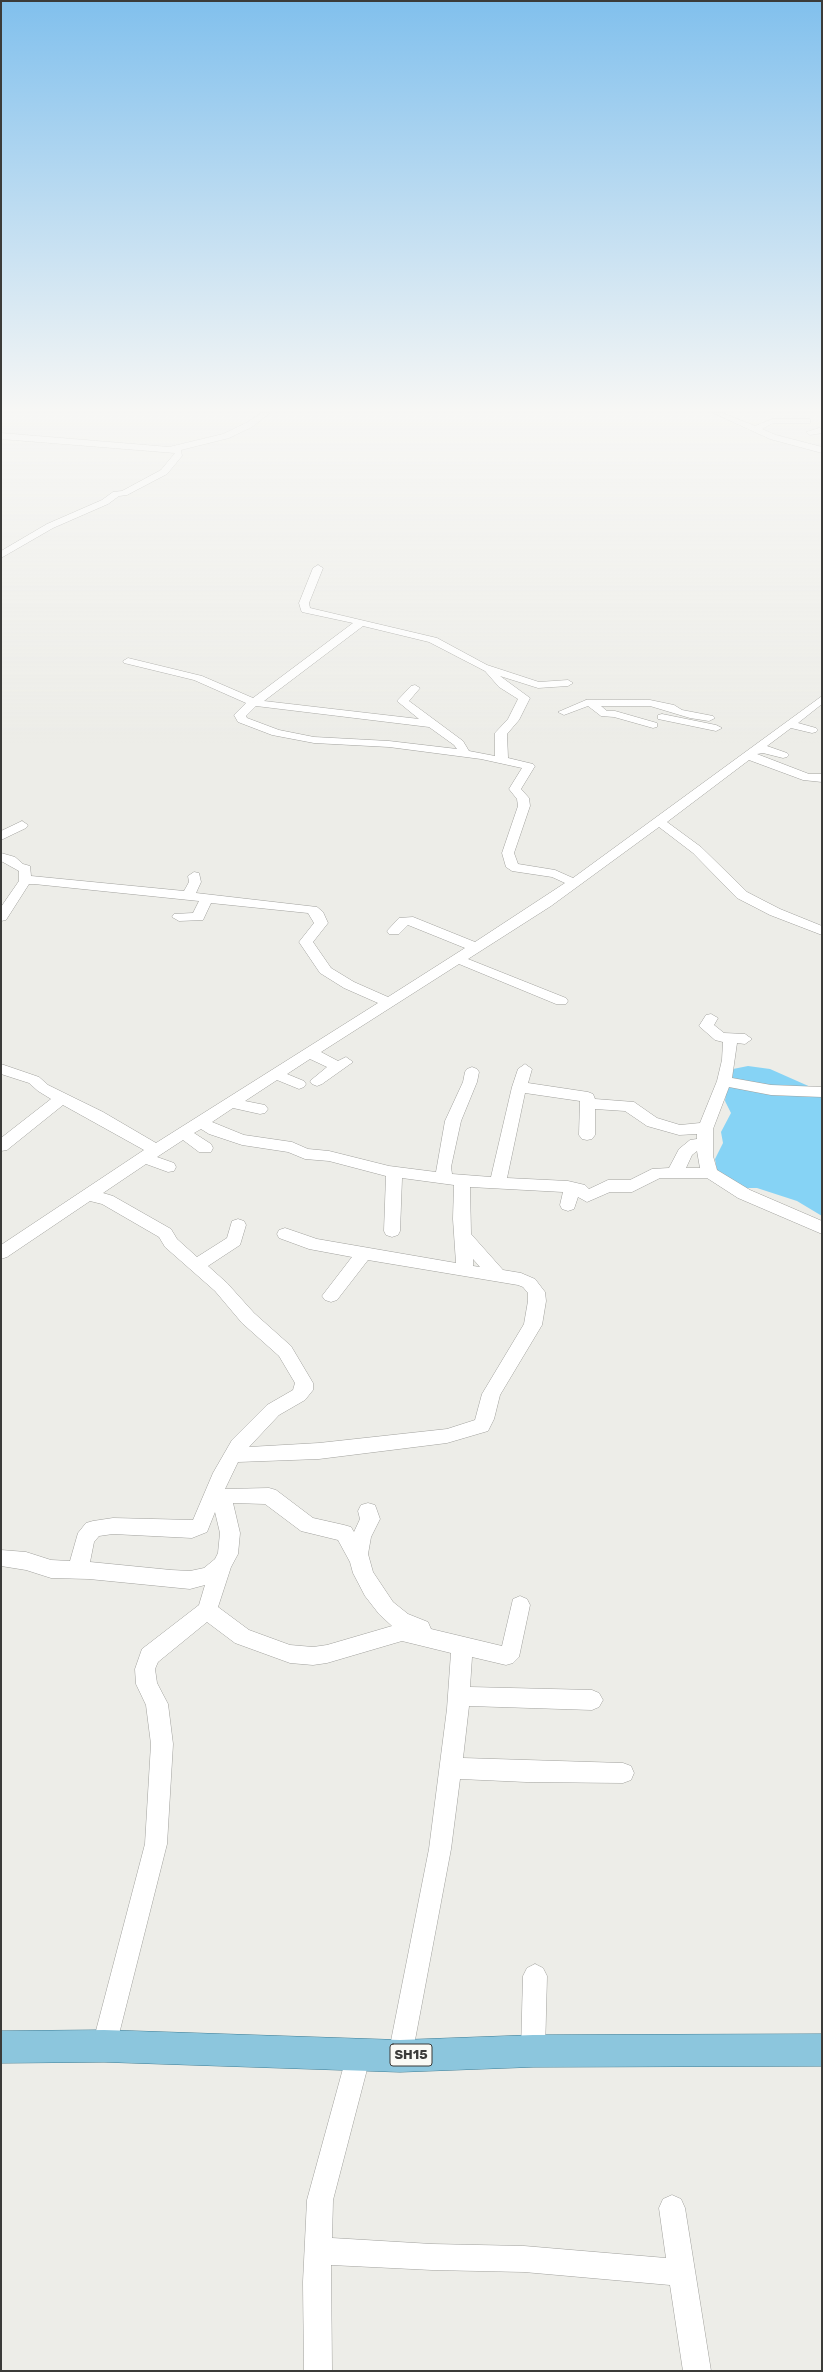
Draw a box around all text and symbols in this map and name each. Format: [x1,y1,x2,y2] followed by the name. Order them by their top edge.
[390,2044,432,2066] road number: SH15

